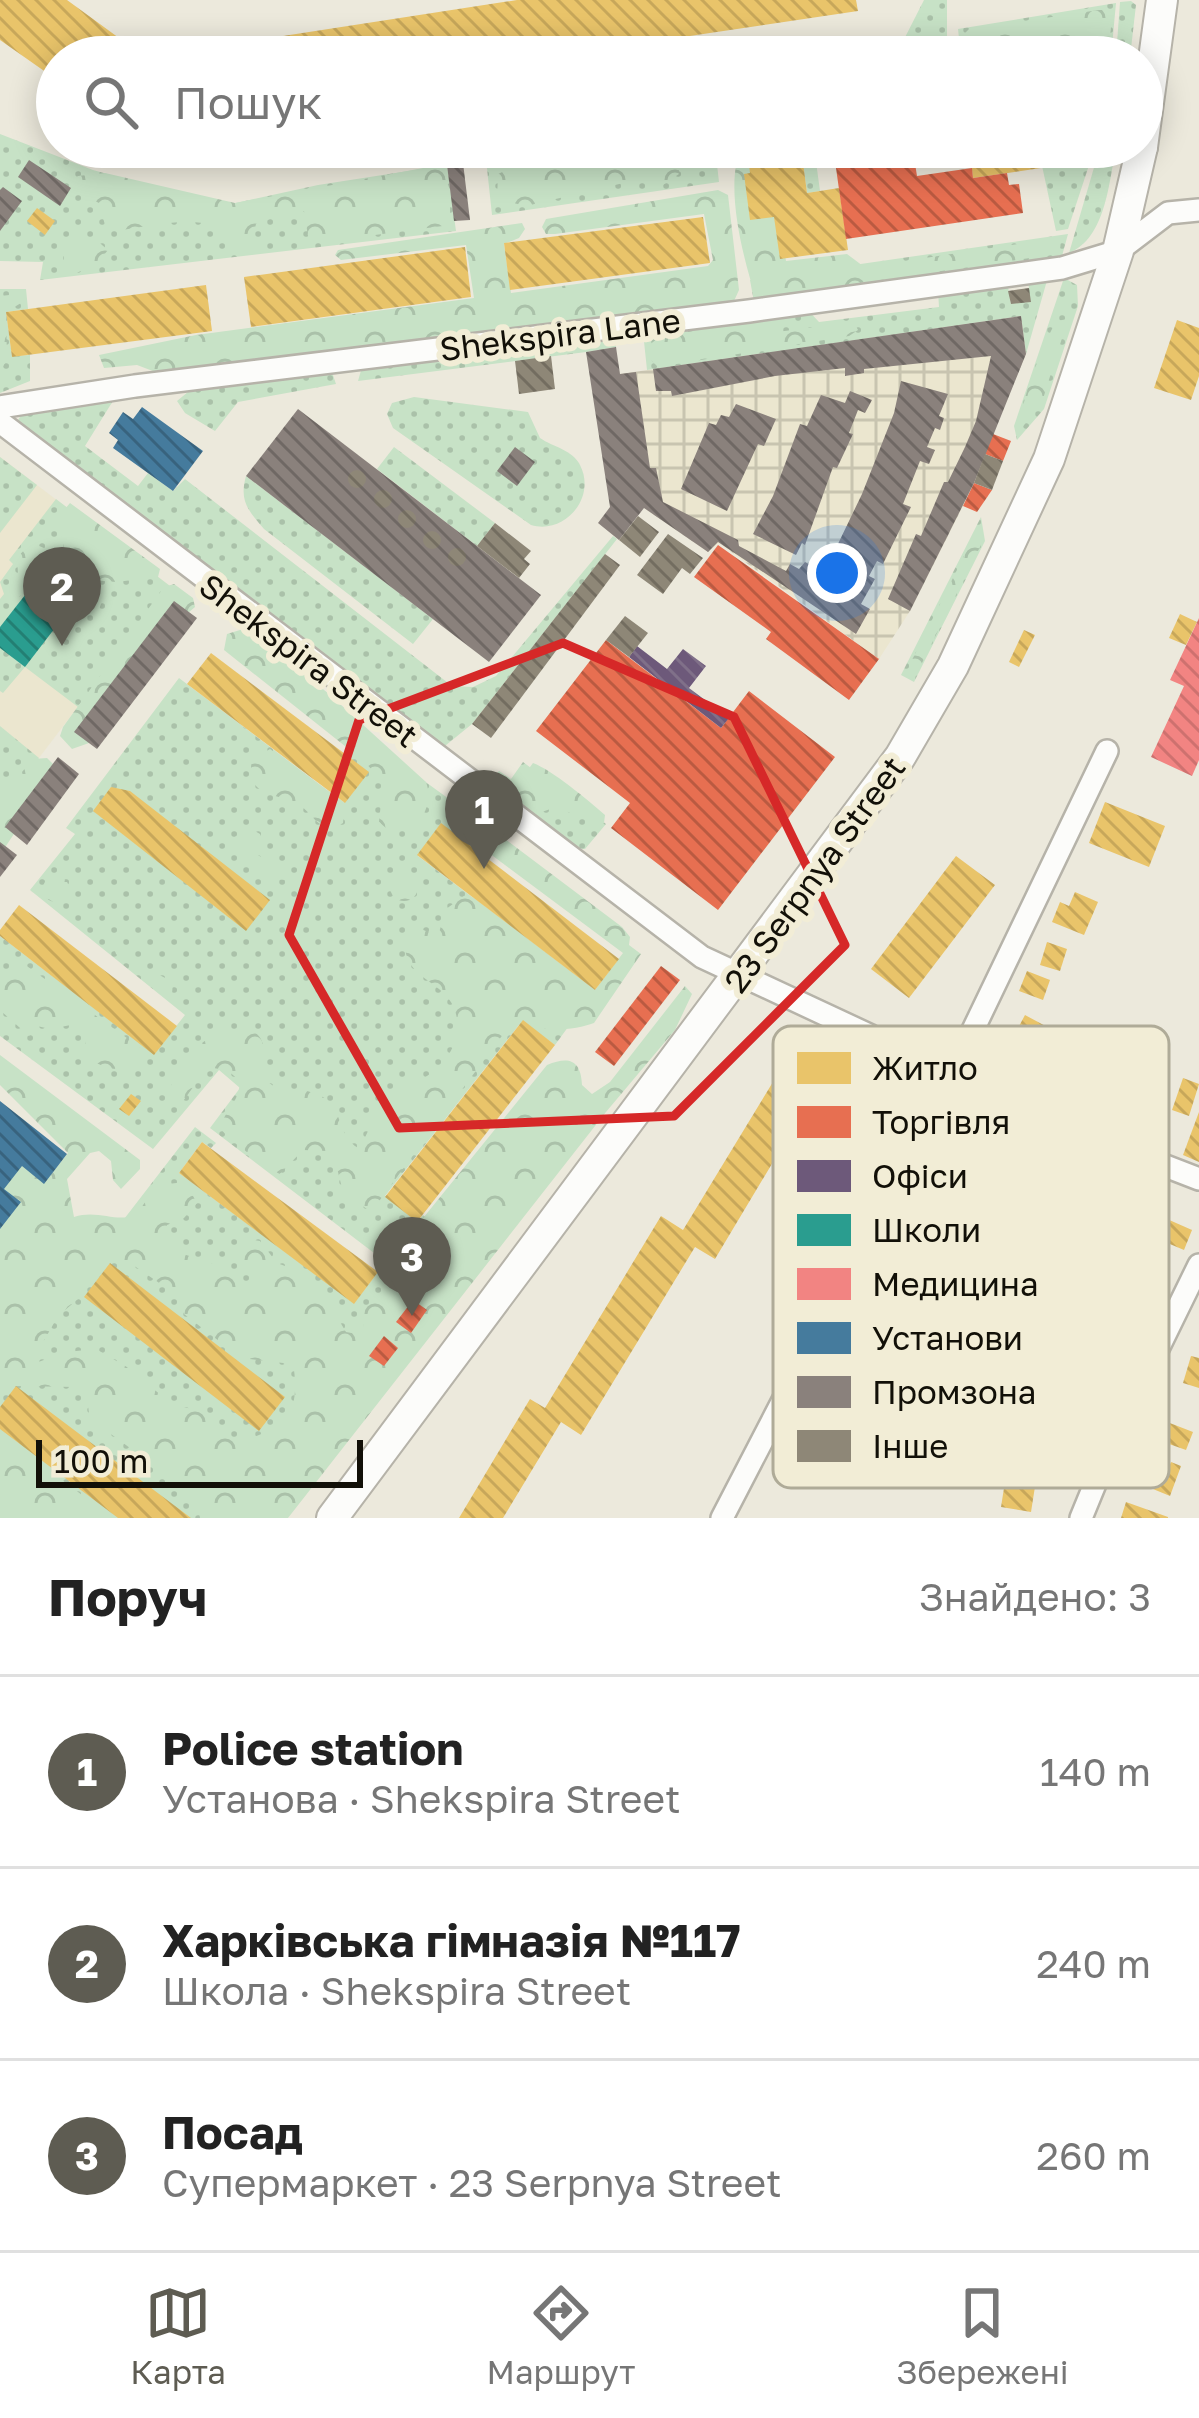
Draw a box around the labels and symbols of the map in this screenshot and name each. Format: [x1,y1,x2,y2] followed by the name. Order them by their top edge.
[437,300,683,368] street label: Shekspira Lane
[807,543,867,603] your location
[23,547,101,646] pin: 2
[192,565,426,755] street label: Shekspira Street
[715,749,913,999] street label: 23 Serpnya Street
[445,770,523,869] pin: 1
[773,1026,1169,1488] legend
[872,1048,978,1087] text: Житло
[872,1102,1010,1141] text: Торгівля
[872,1156,968,1195] text: Офіси
[872,1210,981,1249] text: Школи
[373,1217,451,1316] pin: 3
[872,1264,1039,1303] text: Медицина
[872,1318,1023,1357] text: Установи
[872,1372,1037,1411] text: Промзона
[872,1426,948,1465] text: Інше
[36,1434,363,1487] scale bar

